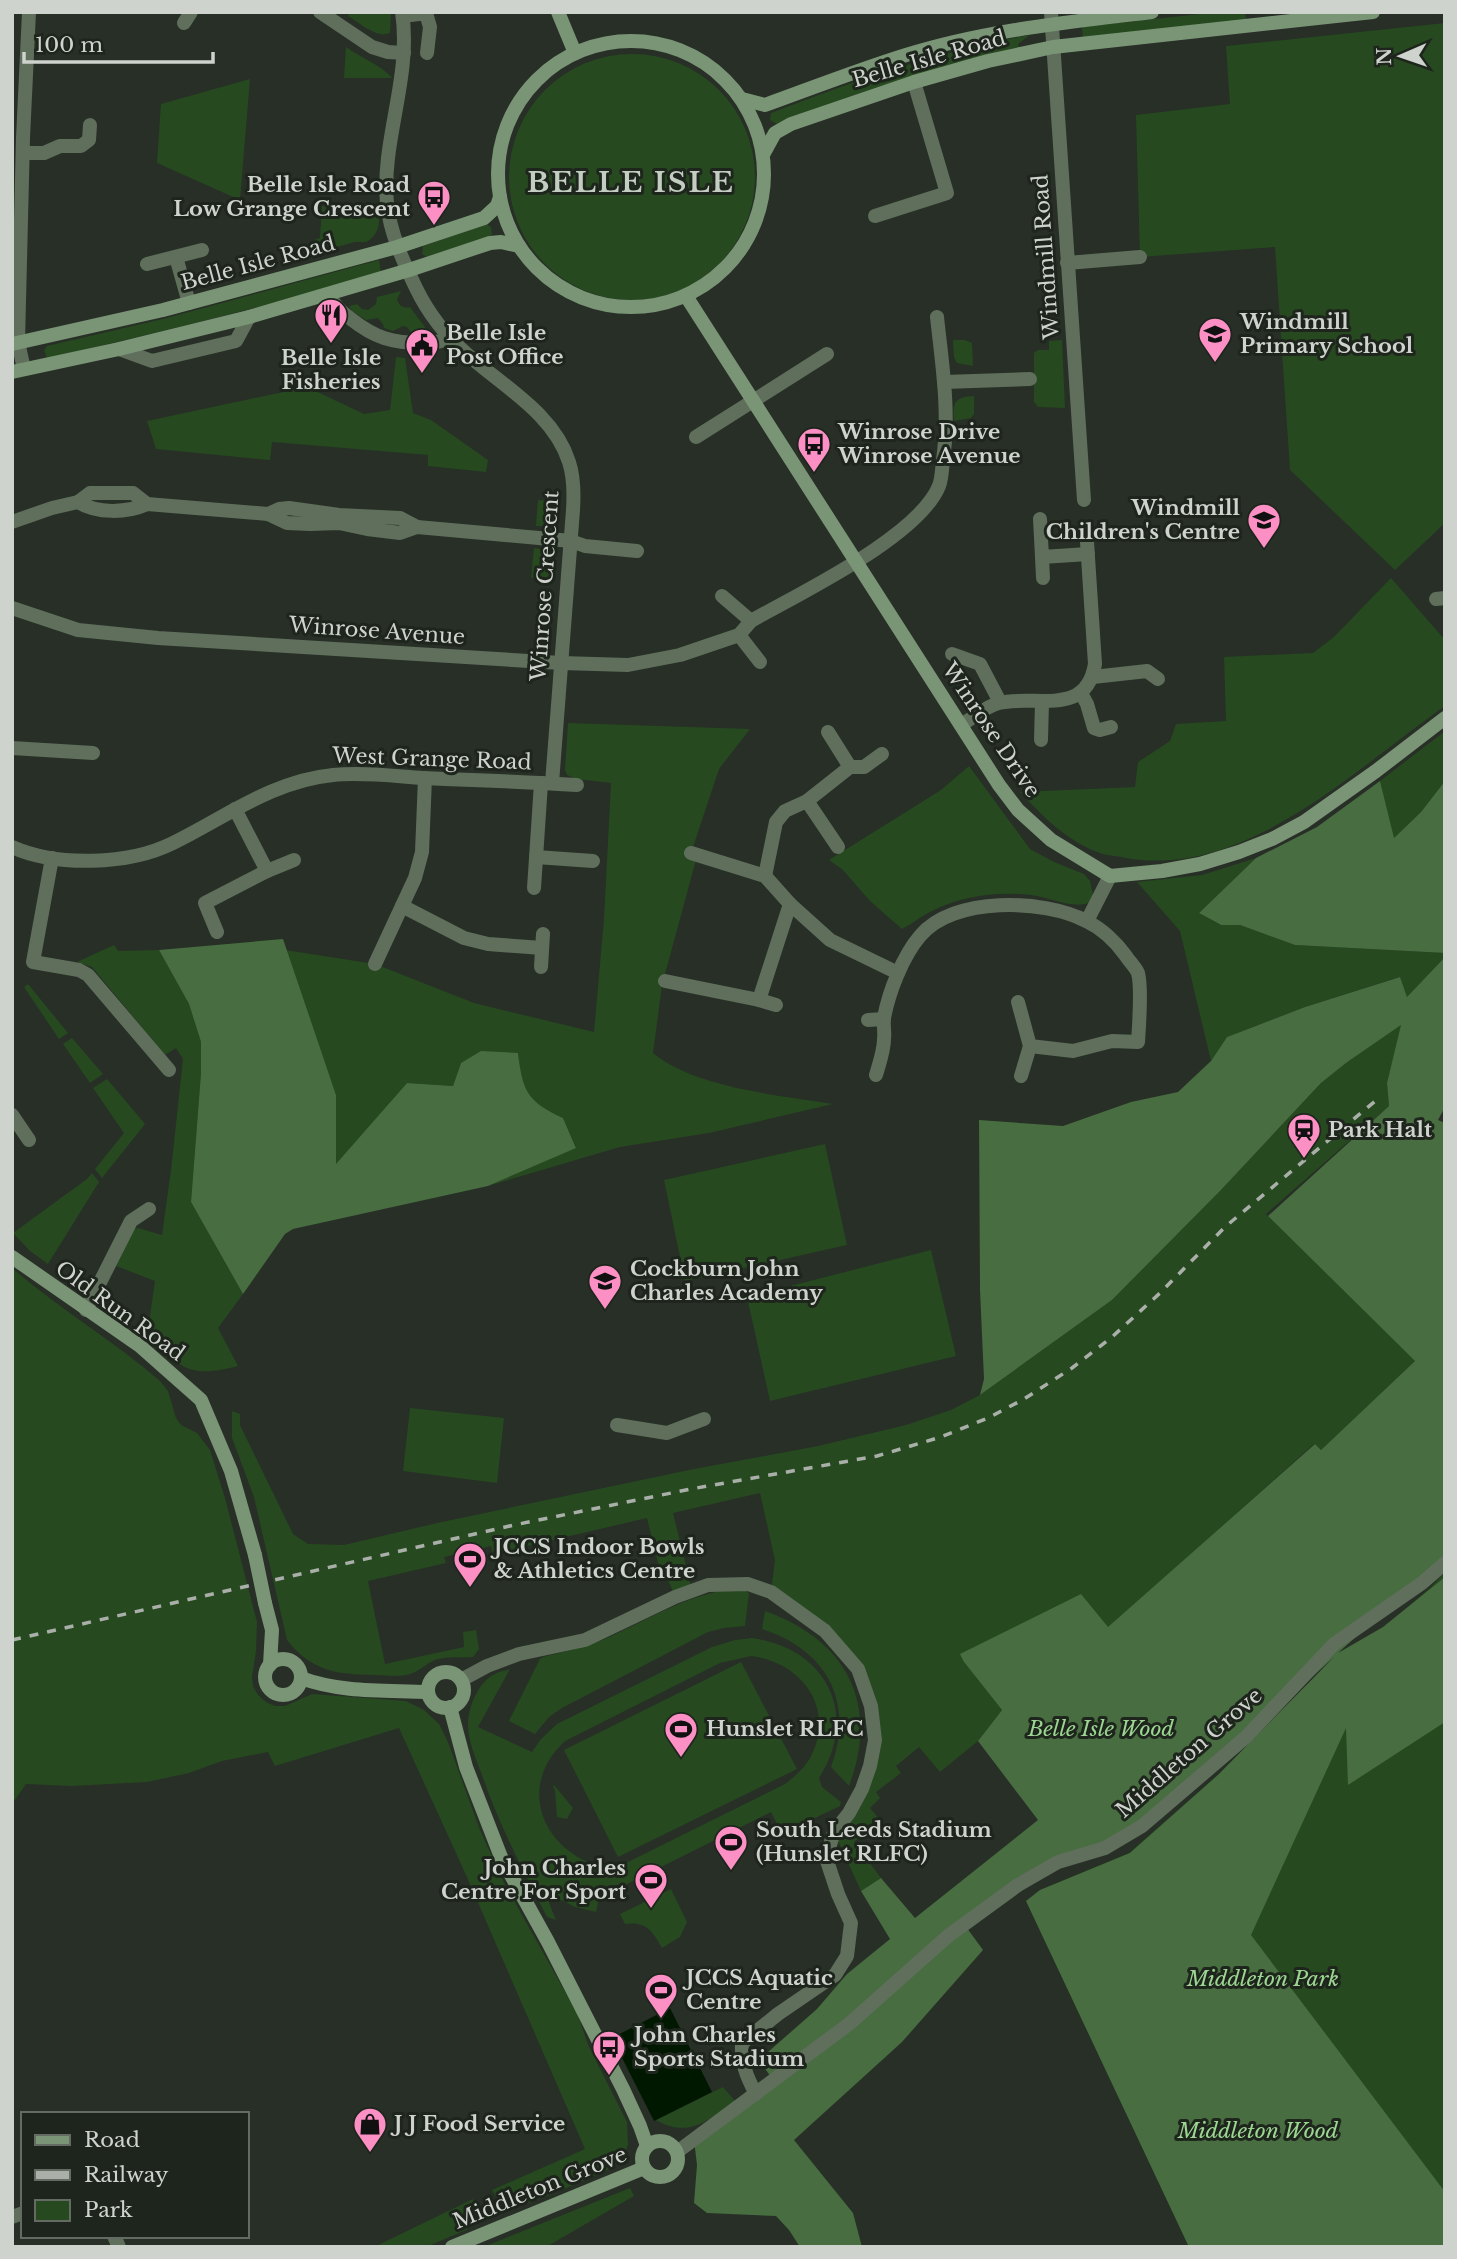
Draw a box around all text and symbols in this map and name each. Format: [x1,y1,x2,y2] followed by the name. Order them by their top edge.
[24,21,214,65] scale bar
[1366,21,1436,91] north arrow
[849,25,1009,93] street label: Belle Isle Road
[35,32,103,58] text: 100 m
[1373,47,1396,66] text: N
[527,165,735,200] district label: BELLE ISLE
[173,172,410,222] place label: Belle Isle Road Low Grange Crescent
[1027,173,1065,341] street label: Windmill Road
[415,178,453,227] bus stop icon: Belle Isle Road Low Grange Crescent
[178,230,338,296] street label: Belle Isle Road
[312,296,350,345] restaurant icon: Belle Isle Fisheries
[1239,309,1414,359] place label: Windmill Primary School
[1196,315,1234,364] school or university icon: Windmill Primary School
[446,320,564,370] place label: Belle Isle Post Office
[403,326,441,375] public building icon: Belle Isle Post Office
[281,345,381,395] place label: Belle Isle Fisheries
[837,419,1021,469] place label: Winrose Drive Winrose Avenue
[795,425,833,474] bus stop icon: Winrose Drive Winrose Avenue
[525,490,565,683] street label: Winrose Crescent
[1046,495,1241,545] place label: Windmill Children's Centre
[1245,501,1283,550] school or university icon: Windmill Children's Centre
[287,612,466,650] street label: Winrose Avenue
[936,657,1046,802] street label: Winrose Drive
[331,742,532,775] street label: West Grange Road
[1285,1111,1323,1160] station icon: Park Halt
[1328,1117,1432,1143] place label: Park Halt
[50,1255,190,1367] street label: Old Run Road
[630,1256,823,1306] place label: Cockburn John Charles Academy
[586,1262,624,1311] school or university icon: Cockburn John Charles Academy
[490,1534,705,1584] place label: JCCS Indoor Bowls & Athletics Centre
[451,1540,489,1589] sports icon: JCCS Indoor Bowls & Athletics Centre
[1111,1682,1267,1824] street label: Middleton Grove
[662,1710,700,1759] sports icon: Hunslet RLFC
[706,1716,863,1742] place label: Hunslet RLFC
[1027,1716,1175,1742] park label: Belle Isle Wood
[756,1817,992,1867] place label: South Leeds Stadium (Hunslet RLFC)
[712,1823,750,1872] sports icon: South Leeds Stadium (Hunslet RLFC)
[441,1855,626,1905] place label: John Charles Centre For Sport
[632,1861,670,1910] sports icon: John Charles Centre For Sport
[682,1965,833,2015] place label: JCCS Aquatic Centre
[1186,1966,1339,1992] park label: Middleton Park
[642,1971,680,2020] sports icon: JCCS Aquatic Centre
[630,2022,804,2072] place label: John Charles Sports Stadium
[590,2028,628,2077] bus stop icon: John Charles Sports Stadium
[351,2105,389,2154] shop icon: J J Food Service
[390,2111,565,2137] place label: J J Food Service
[21,2112,248,2238] legend
[1177,2118,1339,2144] park label: Middleton Wood
[84,2127,140,2153] text: Road
[449,2141,631,2235] street label: Middleton Grove
[84,2162,169,2188] text: Railway
[84,2197,133,2223] text: Park

